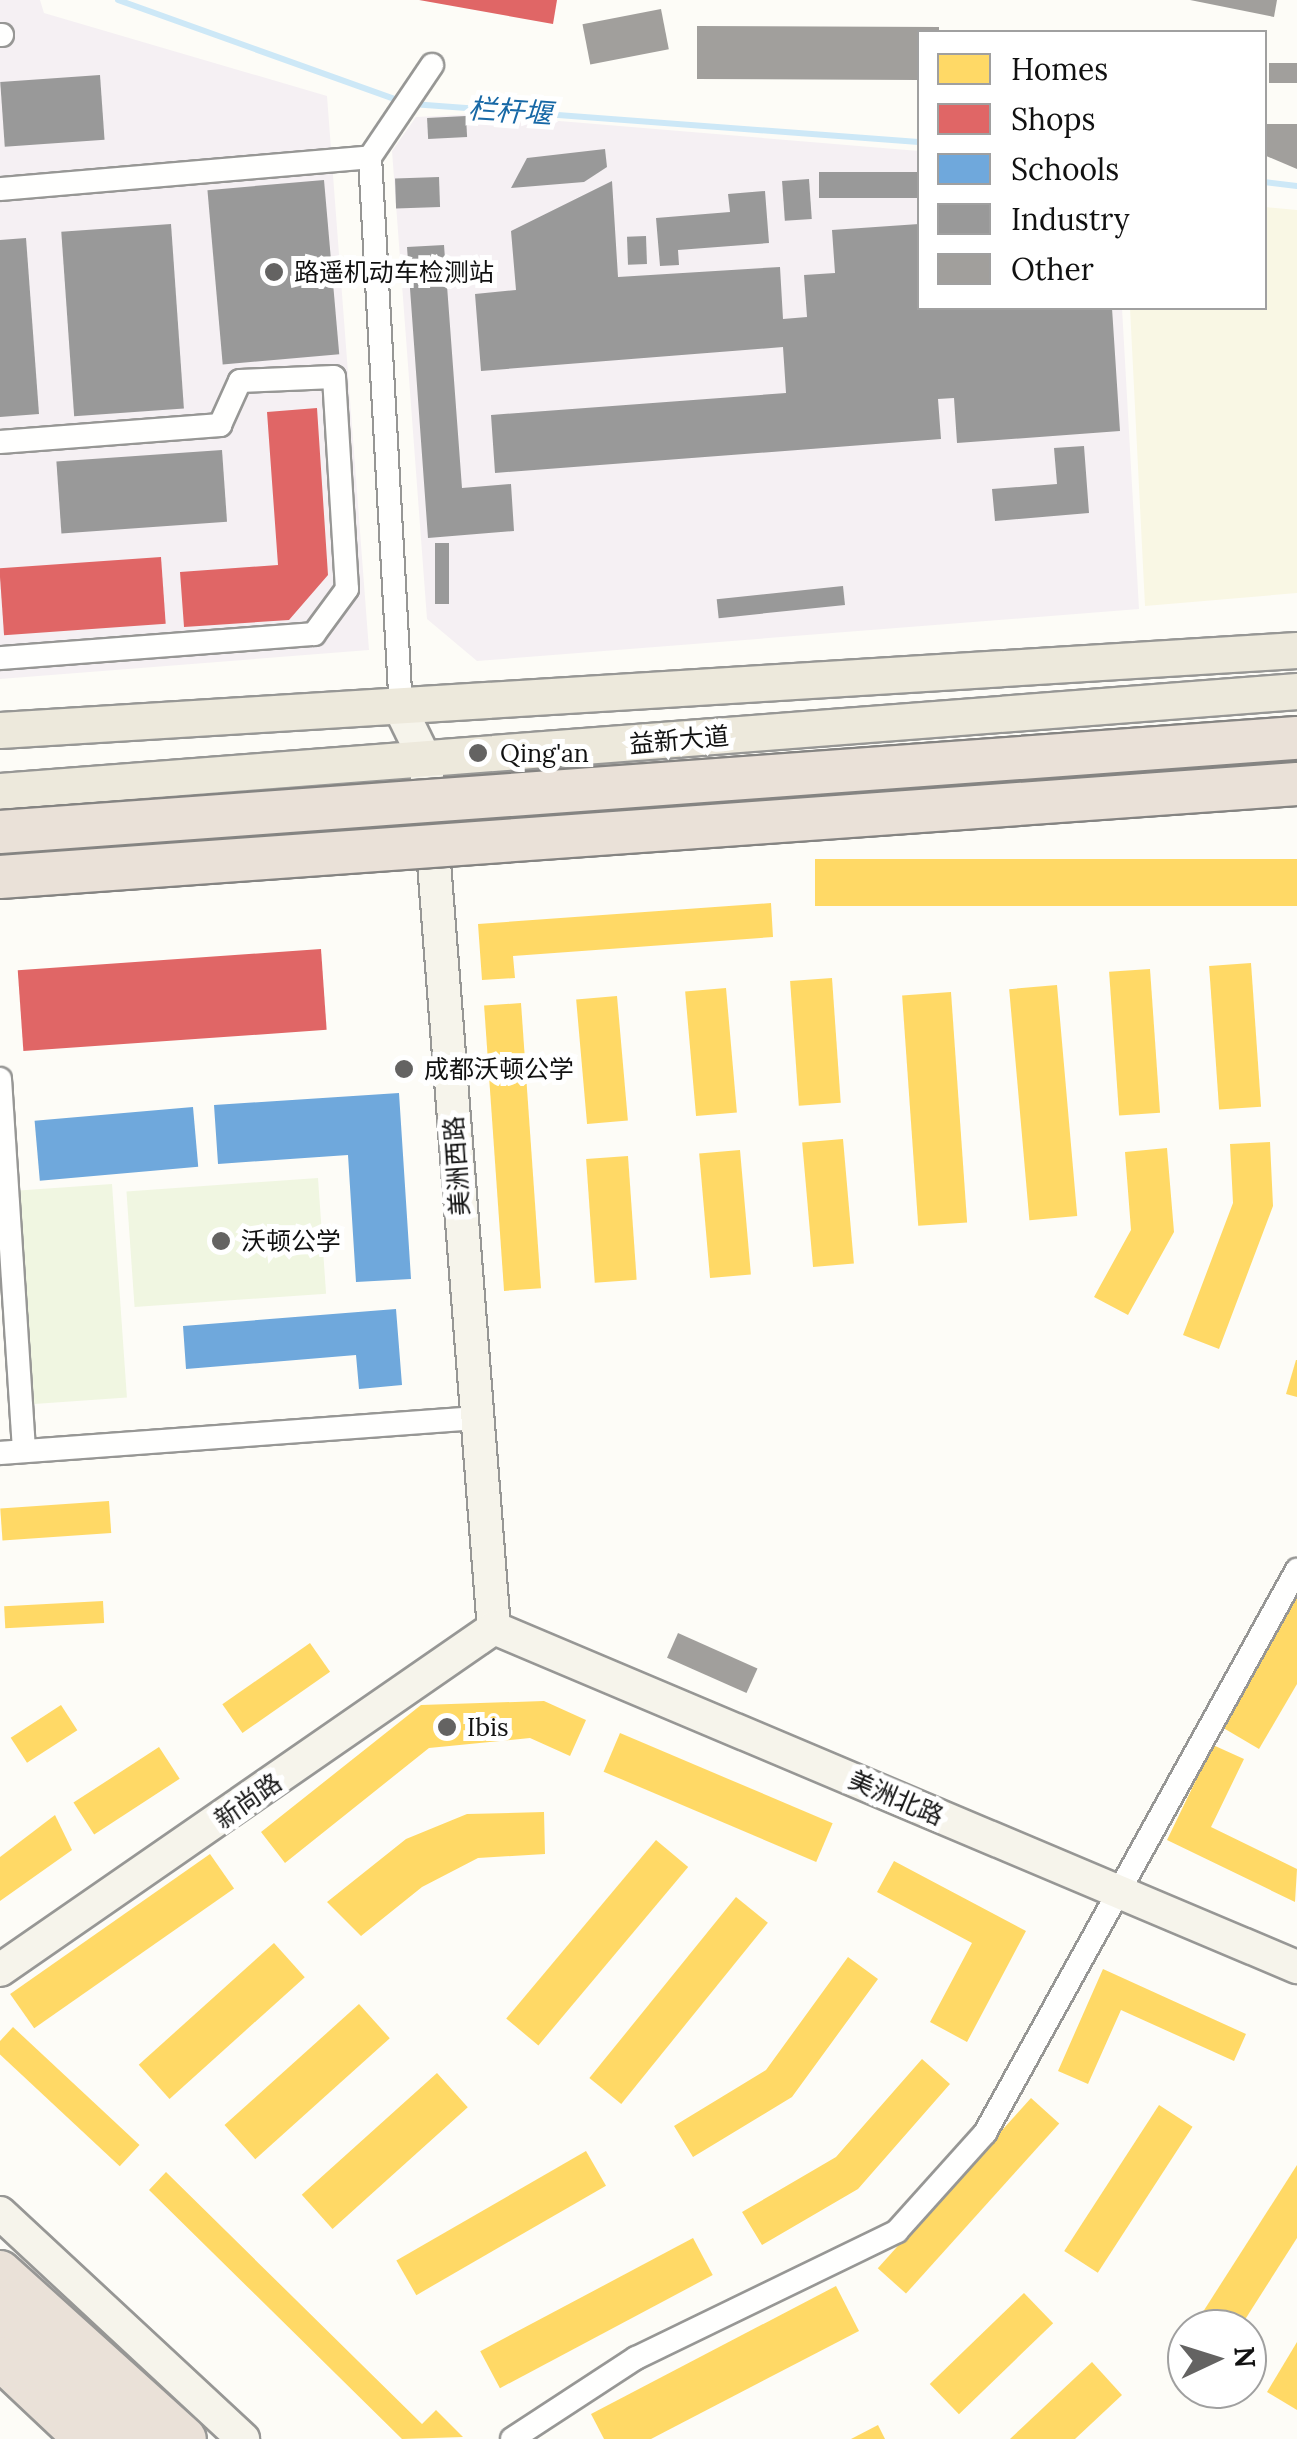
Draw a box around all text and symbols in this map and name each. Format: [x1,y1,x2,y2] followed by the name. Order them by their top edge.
[917,30,1267,310] legend
[1011,50,1108,88] text: Homes
[467,91,553,131] water label: 栏杆堰
[1011,100,1095,138] text: Shops
[1011,150,1119,188] text: Schools
[1011,200,1130,238] text: Industry
[1011,250,1094,288] text: Other
[294,257,494,287] place label: 路遥机动车检测站
[263,261,285,283] marker: 路遥机动车检测站
[628,721,730,759] street label: 益新大道
[500,738,589,768] place label: Qing'an
[465,740,491,766] marker: Qing'an
[424,1054,574,1084] place label: 成都沃顿公学
[393,1058,415,1080] marker: 成都沃顿公学
[439,1115,475,1217] street label: 美洲西路
[241,1226,341,1256] place label: 沃顿公学
[210,1230,232,1252] marker: 沃顿公学
[467,1712,509,1742] place label: Ibis
[436,1716,458,1738] marker: Ibis
[844,1765,948,1831] street label: 美洲北路
[209,1767,287,1835] street label: 新尚路
[1167,2309,1267,2409] north arrow
[1226,2345,1264,2369] text: N

